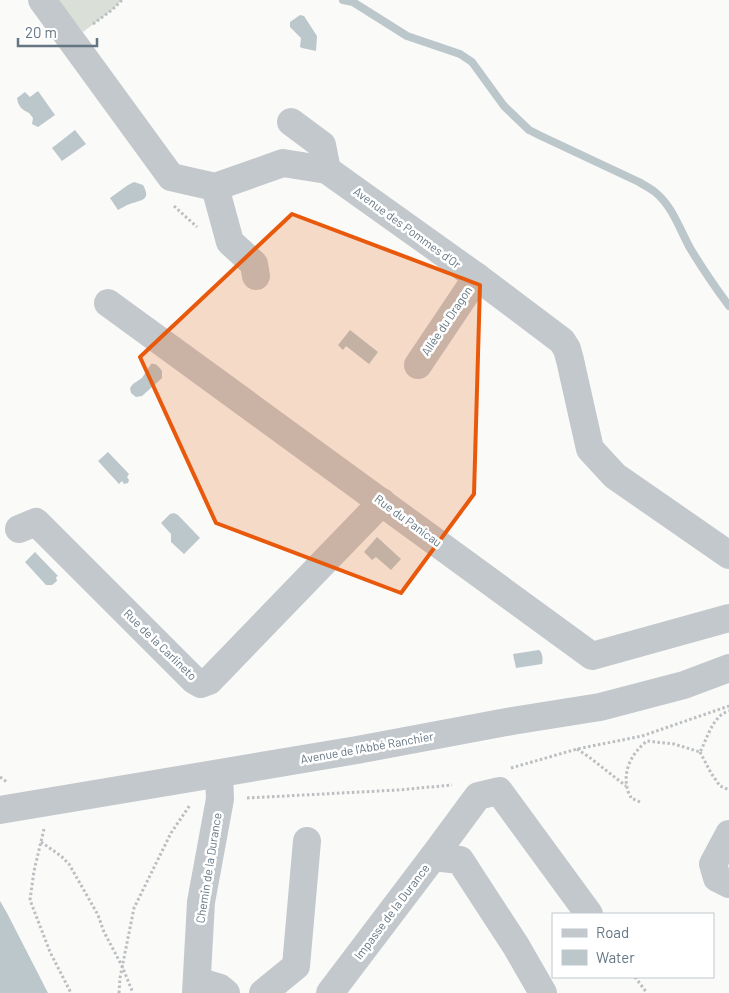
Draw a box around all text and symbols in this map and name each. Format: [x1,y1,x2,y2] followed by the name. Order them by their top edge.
[18,15,96,47] scale bar
[25,23,57,41] text: 20 m
[351,184,464,271] street label: Avenue des Pommes d'Or
[418,283,475,358] street label: Allée du Dragon
[372,491,445,549] street label: Rue du Panicau
[121,606,200,683] street label: Rue de la Carlineto
[299,728,435,766] street label: Avenue de l'Abbé Ranchier
[192,812,224,924] street label: Chemin de la Durance
[351,861,432,962] street label: Impasse de la Durance
[552,913,714,978] legend
[596,923,629,941] text: Road
[596,948,635,966] text: Water

